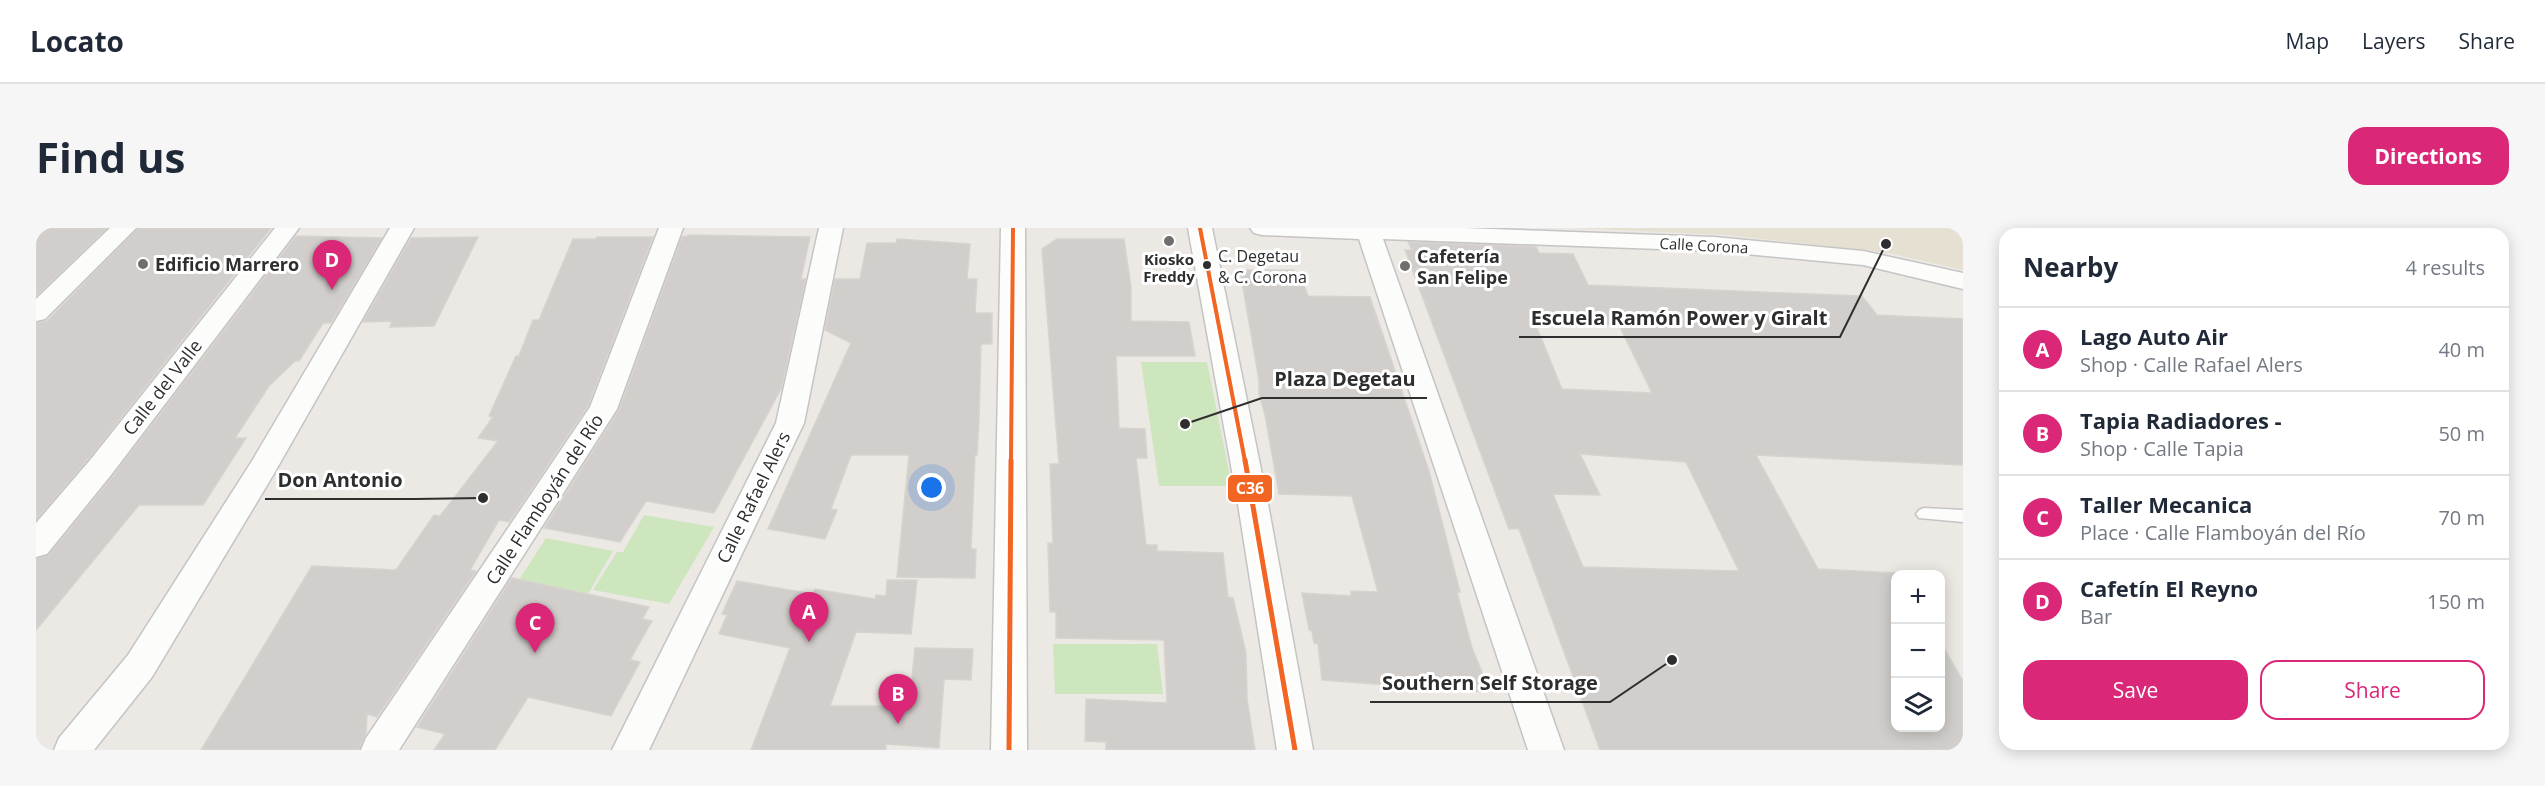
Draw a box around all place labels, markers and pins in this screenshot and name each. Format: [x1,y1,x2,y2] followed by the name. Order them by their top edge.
[1162,234,1176,248] marker: Kiosko Freddy
[312,241,352,290] pin: D
[1417,244,1508,289] place label: Cafetería San Felipe
[1218,245,1307,288] place label: C. Degetau & C. Corona
[1143,249,1195,286] place label: Kiosko Freddy
[155,252,299,276] place label: Edificio Marrero
[136,257,150,271] marker: Edificio Marrero
[1201,259,1213,271] marker: C. Degetau & C. Corona
[1398,259,1412,273] marker: Cafetería San Felipe
[1519,299,1840,337] callout: Escuela Ramón Power y Giralt
[1262,360,1427,398] callout: Plaza Degetau
[265,461,415,499] callout: Don Antonio
[790,592,828,642] pin: A
[516,604,554,653] pin: C
[1370,664,1610,702] callout: Southern Self Storage
[878,674,918,724] pin: B

